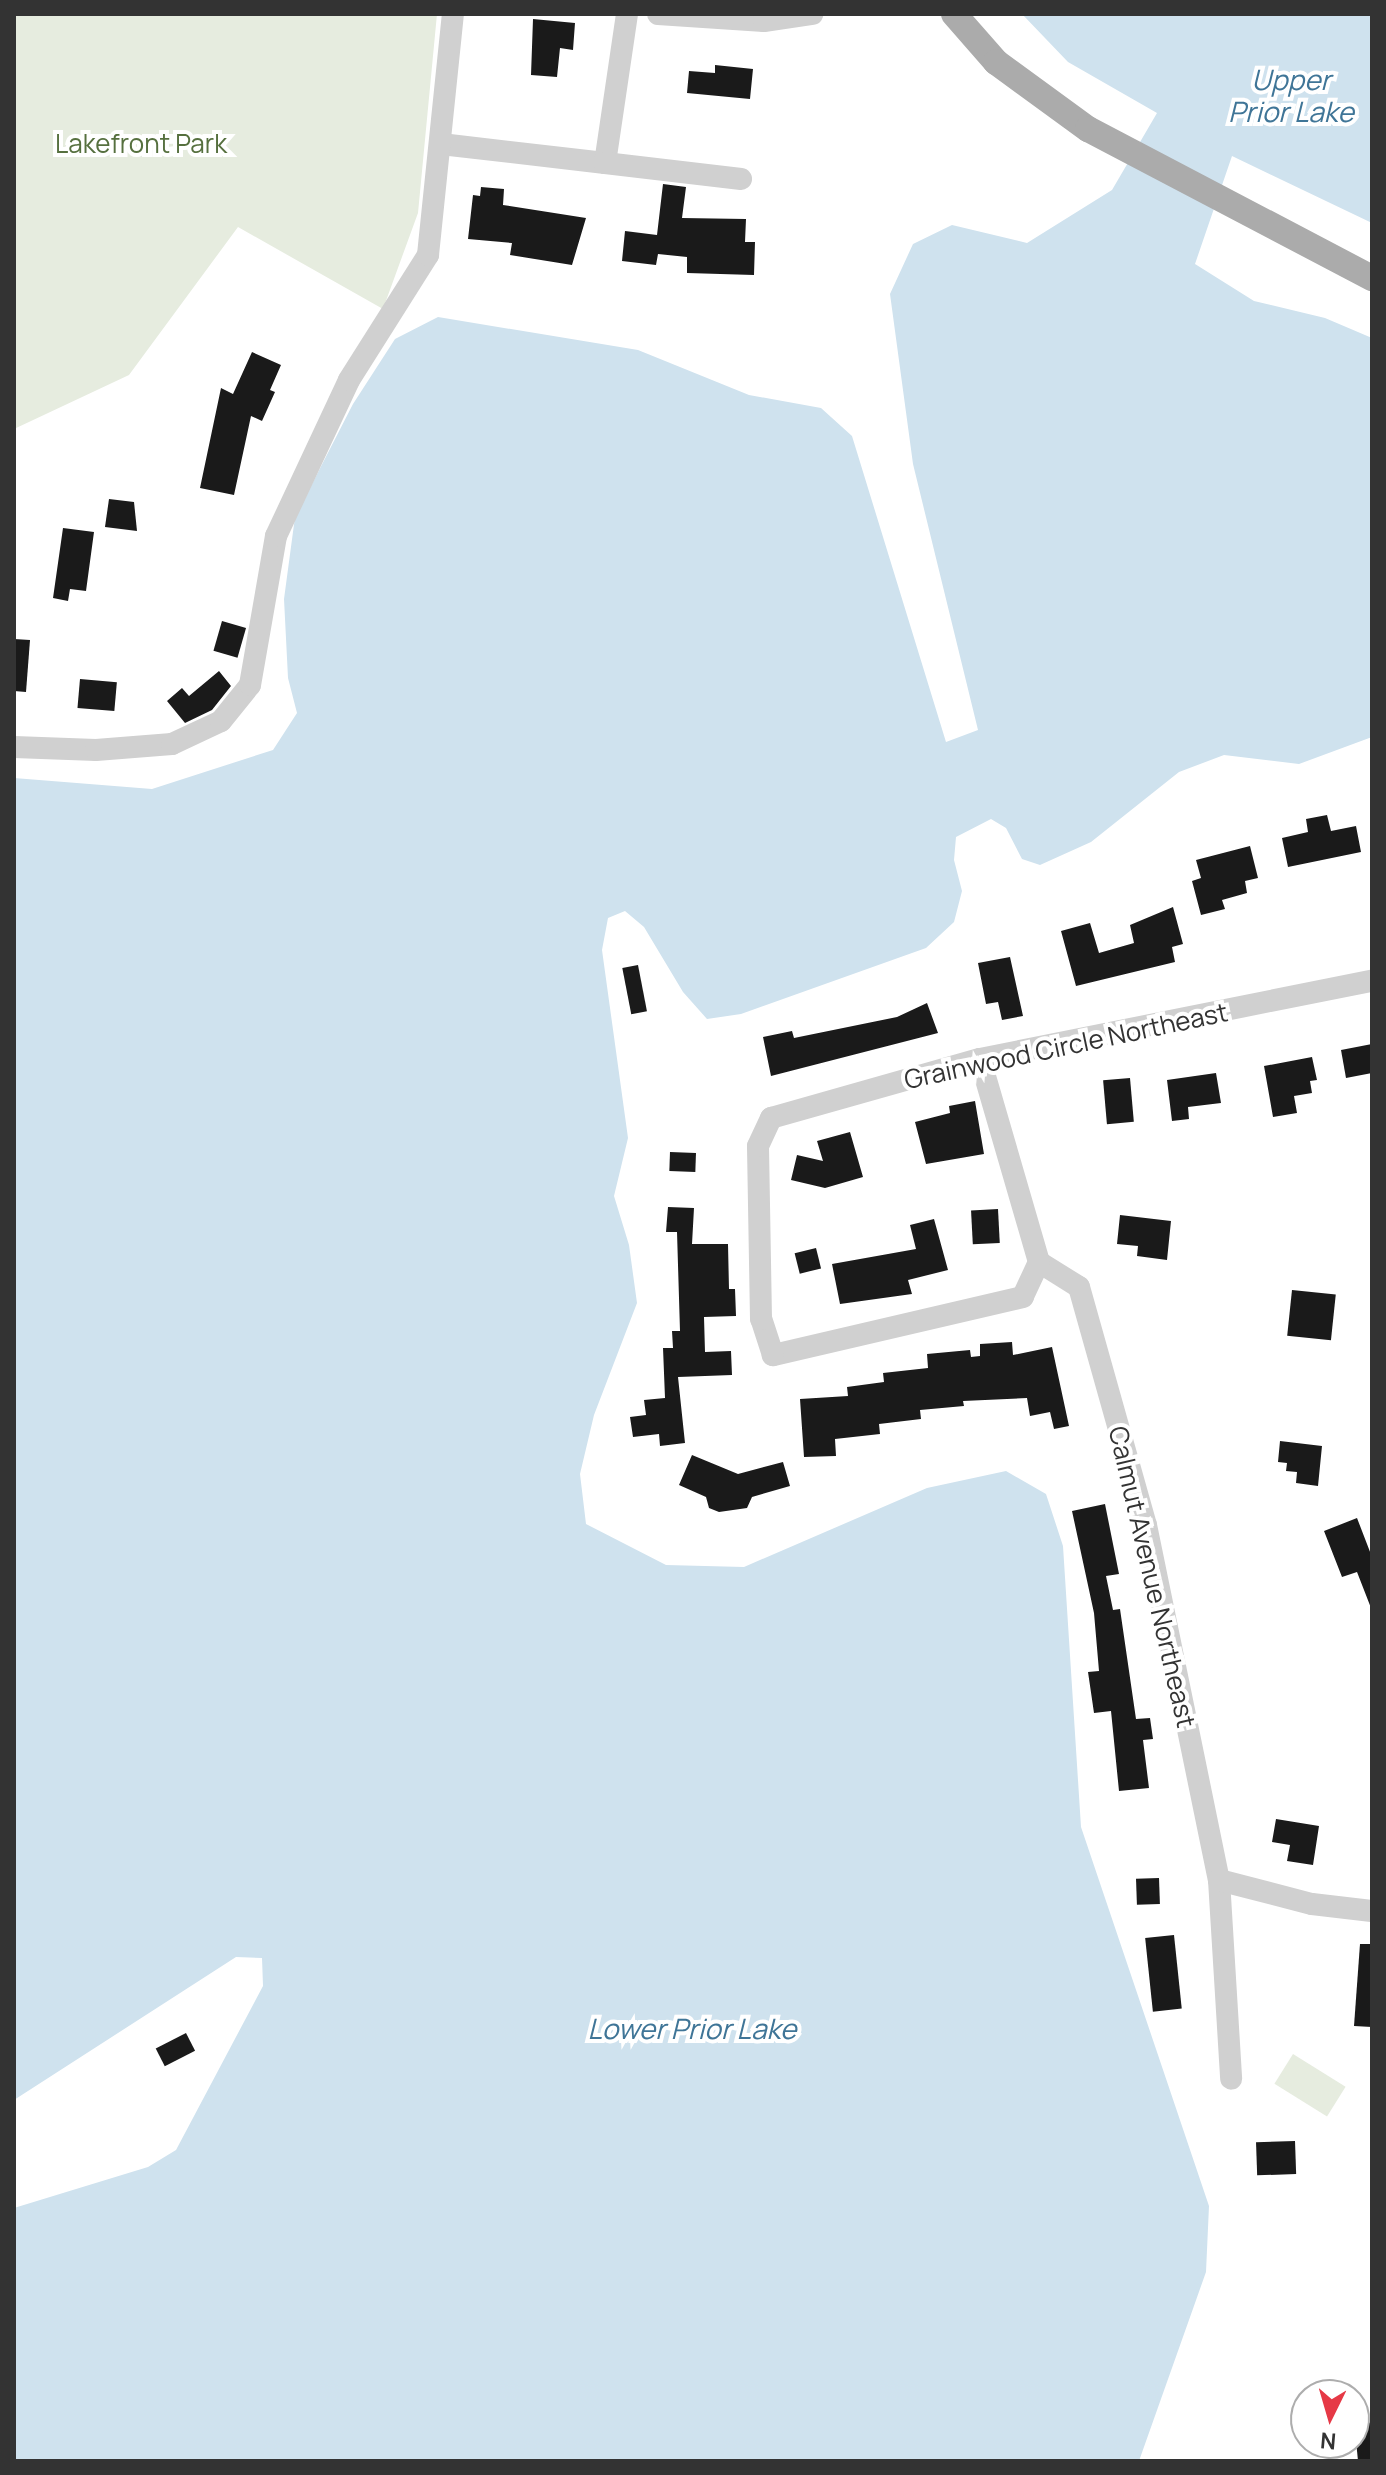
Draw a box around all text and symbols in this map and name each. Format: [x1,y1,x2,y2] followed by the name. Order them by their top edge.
[1228,62,1354,128] water label: Upper Prior Lake
[55,128,227,160] park label: Lakefront Park
[901,996,1231,1096] street label: Grainwood Circle Northeast
[1102,1423,1202,1731] street label: Calmut Avenue Northeast
[588,2011,796,2045] water label: Lower Prior Lake
[1290,2379,1370,2459] north arrow
[1319,2425,1337,2457] text: N

